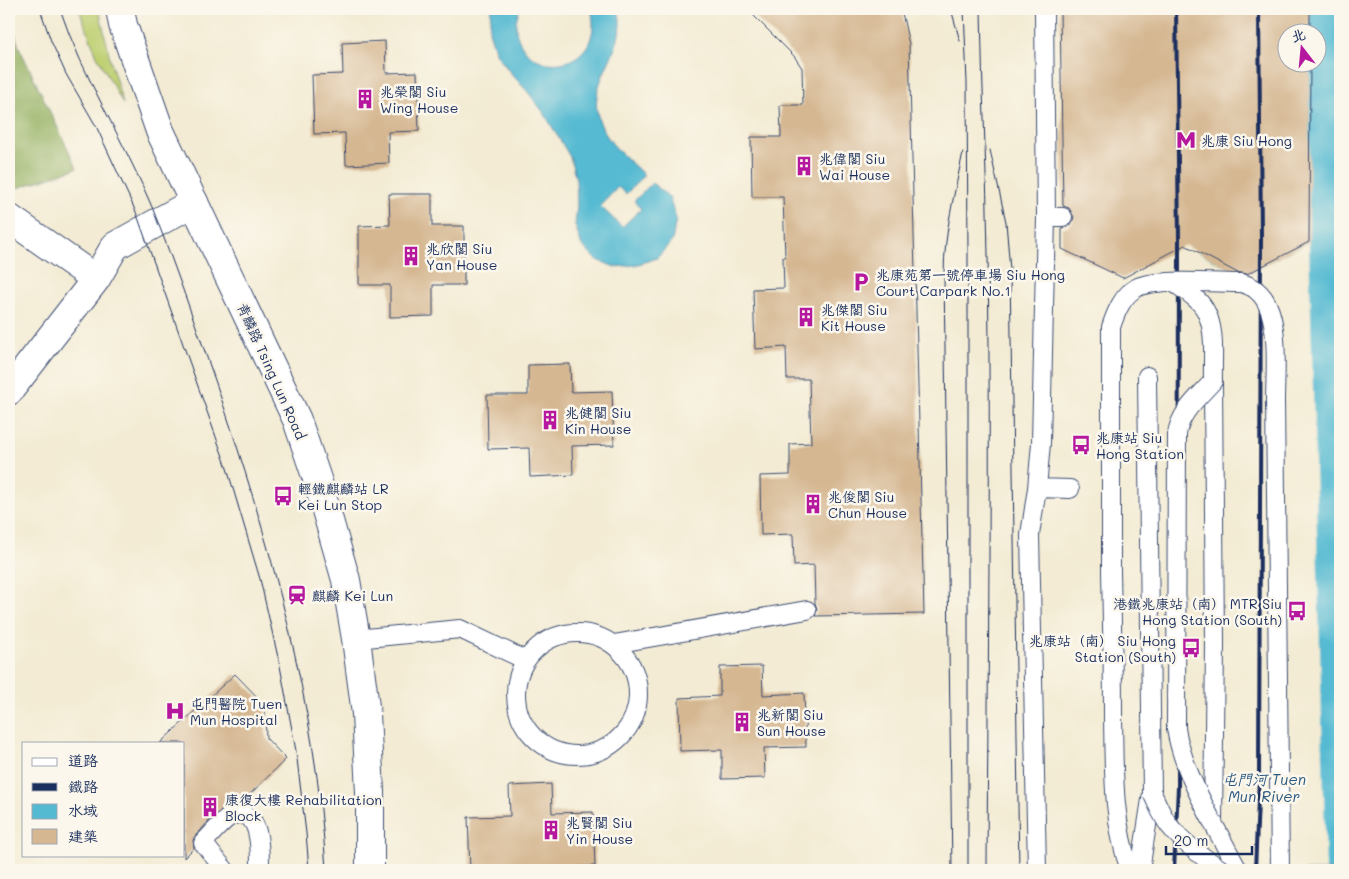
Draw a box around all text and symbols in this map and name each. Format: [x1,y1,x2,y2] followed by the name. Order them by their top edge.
[1276,22,1326,72] north arrow
[1289,24,1308,46] text: 北
[380,82,458,117] place label: 兆榮閣 Siu Wing House
[354,88,376,110] building icon: 兆榮閣 Siu Wing House
[1175,129,1197,151] metro station icon: 兆康 Siu Hong
[1201,131,1292,150] place label: 兆康 Siu Hong
[819,149,890,184] place label: 兆偉閣 Siu Wai House
[793,155,815,177] building icon: 兆偉閣 Siu Wai House
[426,239,498,274] place label: 兆欣閣 Siu Yan House
[400,245,422,267] building icon: 兆欣閣 Siu Yan House
[876,265,1065,300] place label: 兆康苑第一號停車場 Siu Hong Court Carpark No.1
[850,271,872,293] parking icon: 兆康苑第一號停車場 Siu Hong Court Carpark No.1
[233,300,311,443] street label: 青麟路 Tsing Lun Road
[821,300,887,335] place label: 兆傑閣 Siu Kit House
[795,306,817,328] building icon: 兆傑閣 Siu Kit House
[565,403,631,438] place label: 兆健閣 Siu Kin House
[539,409,561,431] building icon: 兆健閣 Siu Kin House
[1096,428,1184,463] place label: 兆康站 Siu Hong Station
[1070,434,1092,456] bus stop icon: 兆康站 Siu Hong Station
[298,479,389,514] place label: 輕鐵麒麟站 LR Kei Lun Stop
[272,485,294,507] bus stop icon: 輕鐵麒麟站 LR Kei Lun Stop
[828,487,907,522] place label: 兆俊閣 Siu Chun House
[802,493,824,515] building icon: 兆俊閣 Siu Chun House
[286,584,308,606] station icon: 麒麟 Kei Lun
[312,586,393,605] place label: 麒麟 Kei Lun
[1113,594,1282,629] place label: 港鐵兆康站（南） MTR Siu Hong Station (South)
[1286,600,1308,622] bus stop icon: 港鐵兆康站（南） MTR Siu Hong Station (South)
[1029,631,1176,666] place label: 兆康站（南） Siu Hong Station (South)
[1180,637,1202,659] bus stop icon: 兆康站（南） Siu Hong Station (South)
[190,694,282,729] place label: 屯門醫院 Tuen Mun Hospital
[164,700,186,722] hospital icon: 屯門醫院 Tuen Mun Hospital
[757,705,826,740] place label: 兆新閣 Siu Sun House
[731,711,753,733] building icon: 兆新閣 Siu Sun House
[22,742,185,856] legend
[68,750,98,770] text: 道路
[1222,769,1306,806] water label: 屯門河 Tuen Mun River
[68,776,98,796] text: 鐵路
[225,790,382,825] place label: 康復大樓 Rehabilitation Block
[199,796,221,818] building icon: 康復大樓 Rehabilitation Block
[68,800,98,820] text: 水域
[566,813,633,848] place label: 兆賢閣 Siu Yin House
[540,819,562,841] building icon: 兆賢閣 Siu Yin House
[1166,824,1253,856] scale bar
[68,826,98,846] text: 建築
[1174,830,1208,850] text: 20 m

